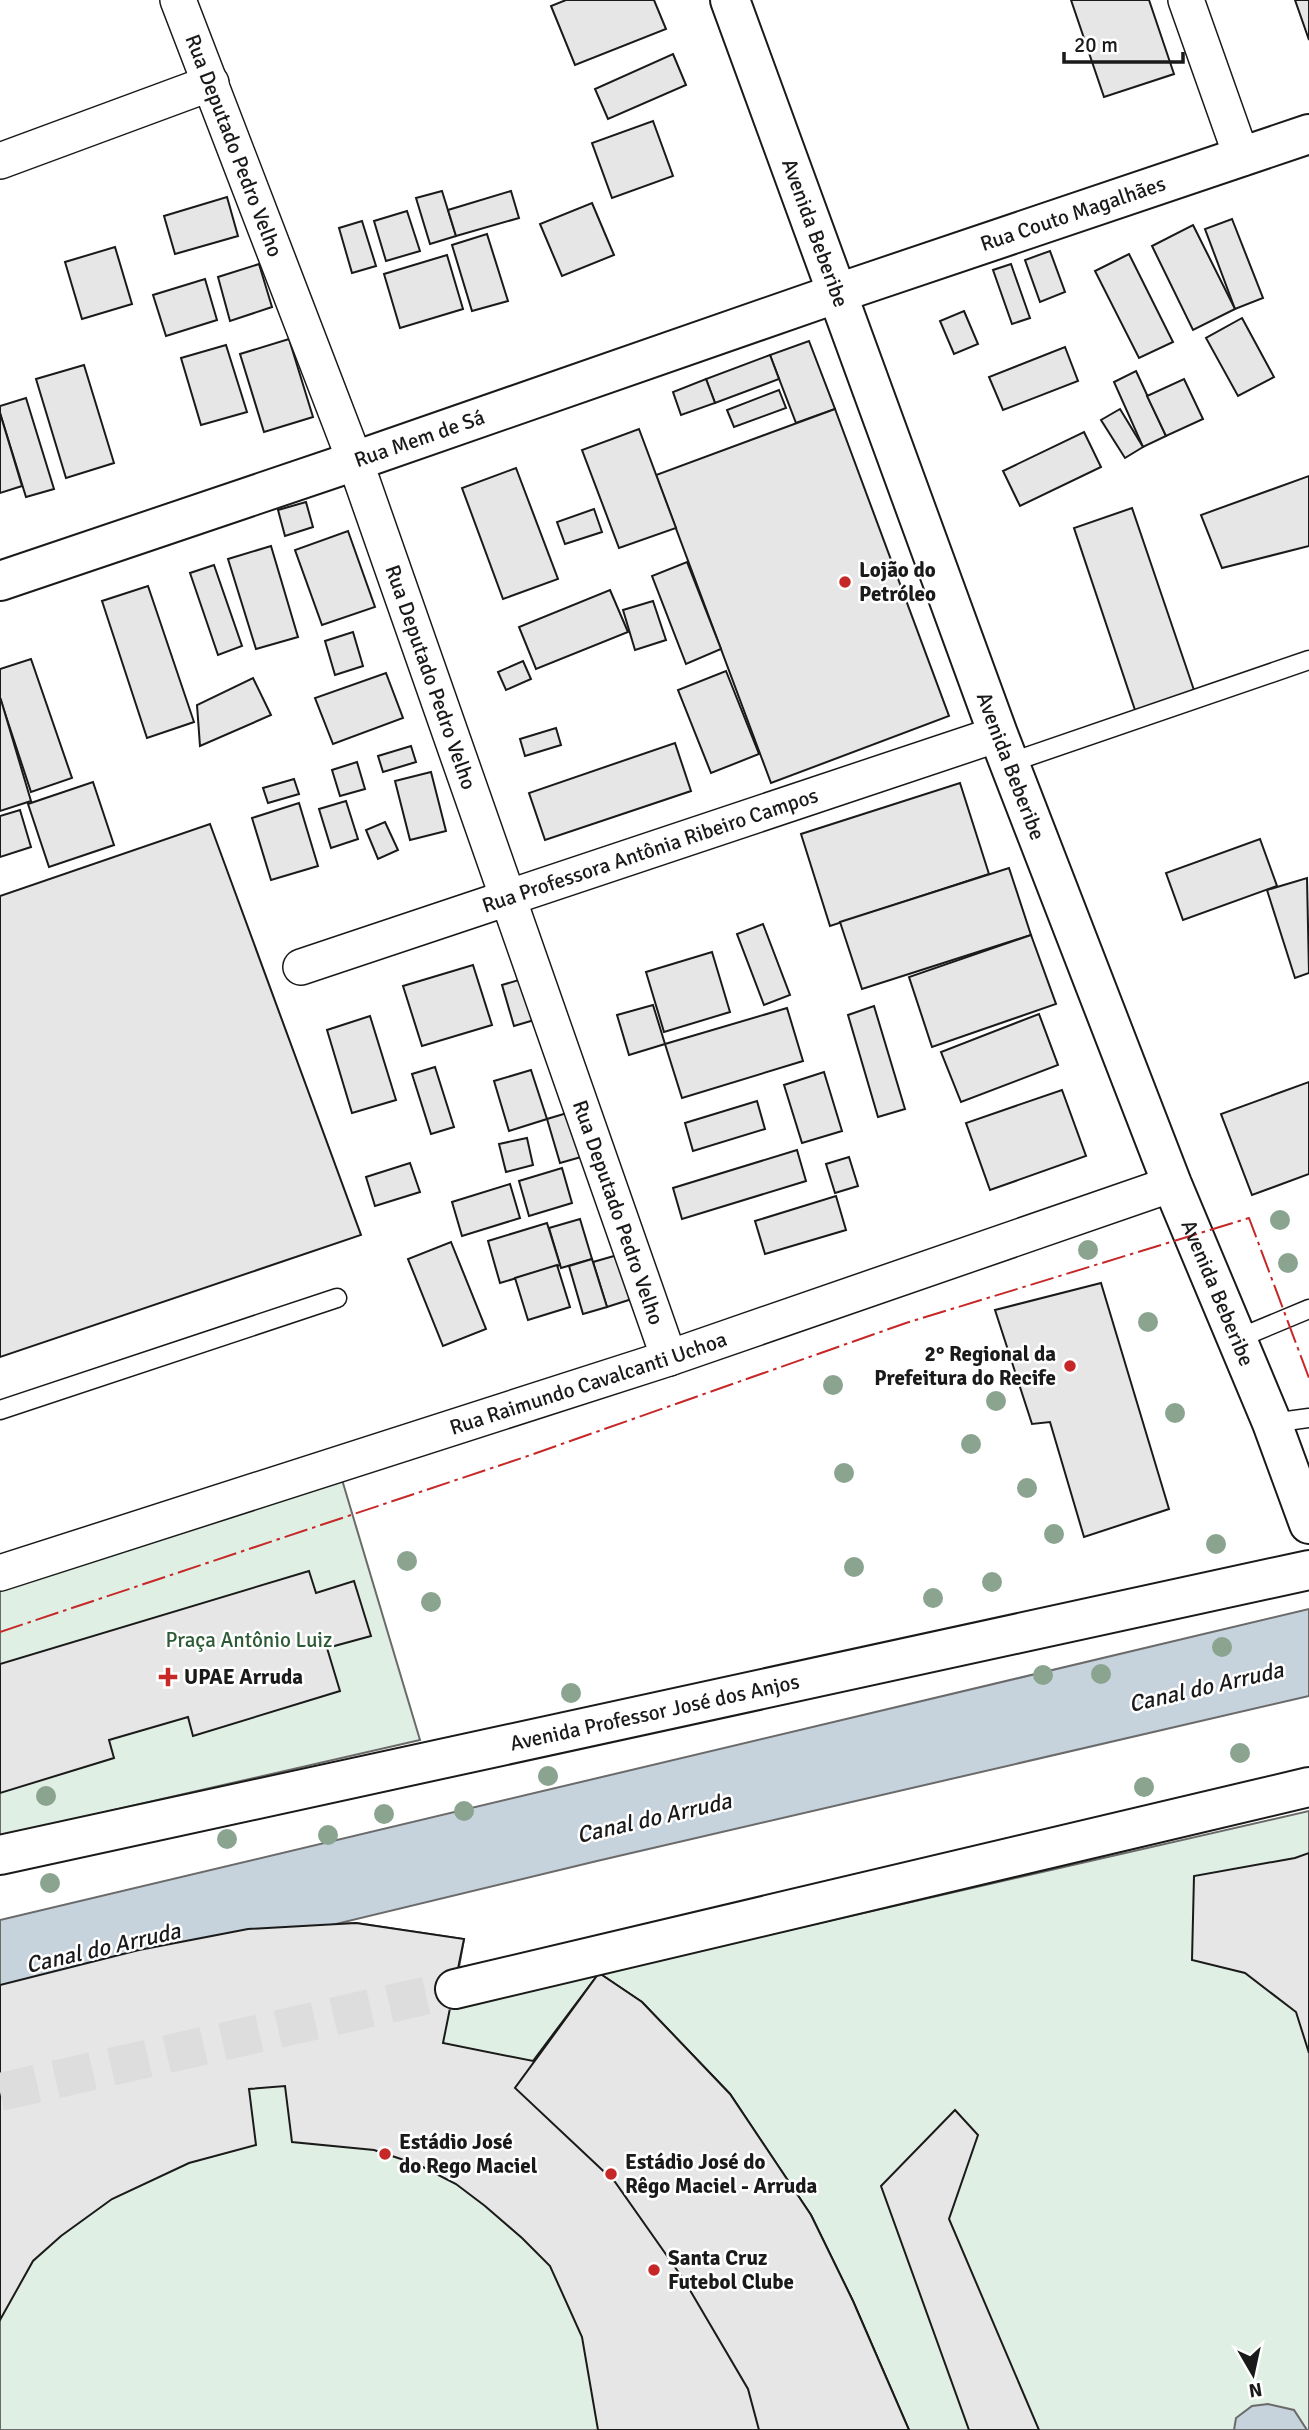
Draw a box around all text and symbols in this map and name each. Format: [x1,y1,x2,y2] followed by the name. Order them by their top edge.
[1064,21,1183,65] scale bar
[179,31,288,261] street label: Rua Deputado Pedro Velho
[1074,32,1118,58] text: 20 m
[776,155,854,311] street label: Avenida Beberibe
[977,170,1169,257] street label: Rua Couto Magalhães
[351,404,488,473] street label: Rua Mem de Sá
[859,557,936,607] place label: Lojão do Petróleo
[379,562,482,793] street label: Rua Deputado Pedro Velho
[837,574,853,590] marker: Lojão do Petróleo
[971,689,1051,844] street label: Avenida Beberibe
[479,782,821,919] street label: Rua Professora Antônia Ribeiro Campos
[567,1097,669,1328] street label: Rua Deputado Pedro Velho
[1175,1216,1260,1370] street label: Avenida Beberibe
[446,1326,730,1441] street label: Rua Raimundo Cavalcanti Uchoa
[874,1341,1056,1391] place label: 2° Regional da Prefeitura do Recife
[1062,1358,1078,1374] marker: 2° Regional da Prefeitura do Recife
[166,1627,332,1653] park label: Praça Antônio Luiz
[1126,1655,1288,1719] water label: Canal do Arruda
[184,1664,303,1690] place label: UPAE Arruda
[158,1667,178,1687] marker: UPAE Arruda
[508,1668,802,1757] street label: Avenida Professor José dos Anjos
[574,1786,736,1850] water label: Canal do Arruda
[23,1916,185,1980] water label: Canal do Arruda
[399,2129,538,2179] place label: Estádio José do Rego Maciel
[377,2146,393,2162] marker: Estádio José do Rego Maciel
[625,2149,818,2199] place label: Estádio José do Rêgo Maciel - Arruda
[603,2166,619,2182] marker: Estádio José do Rêgo Maciel - Arruda
[668,2245,794,2295] place label: Santa Cruz Futebol Clube
[646,2262,662,2278] marker: Santa Cruz Futebol Clube
[1218,2339,1288,2409] north arrow
[1247,2377,1264,2403] text: N

